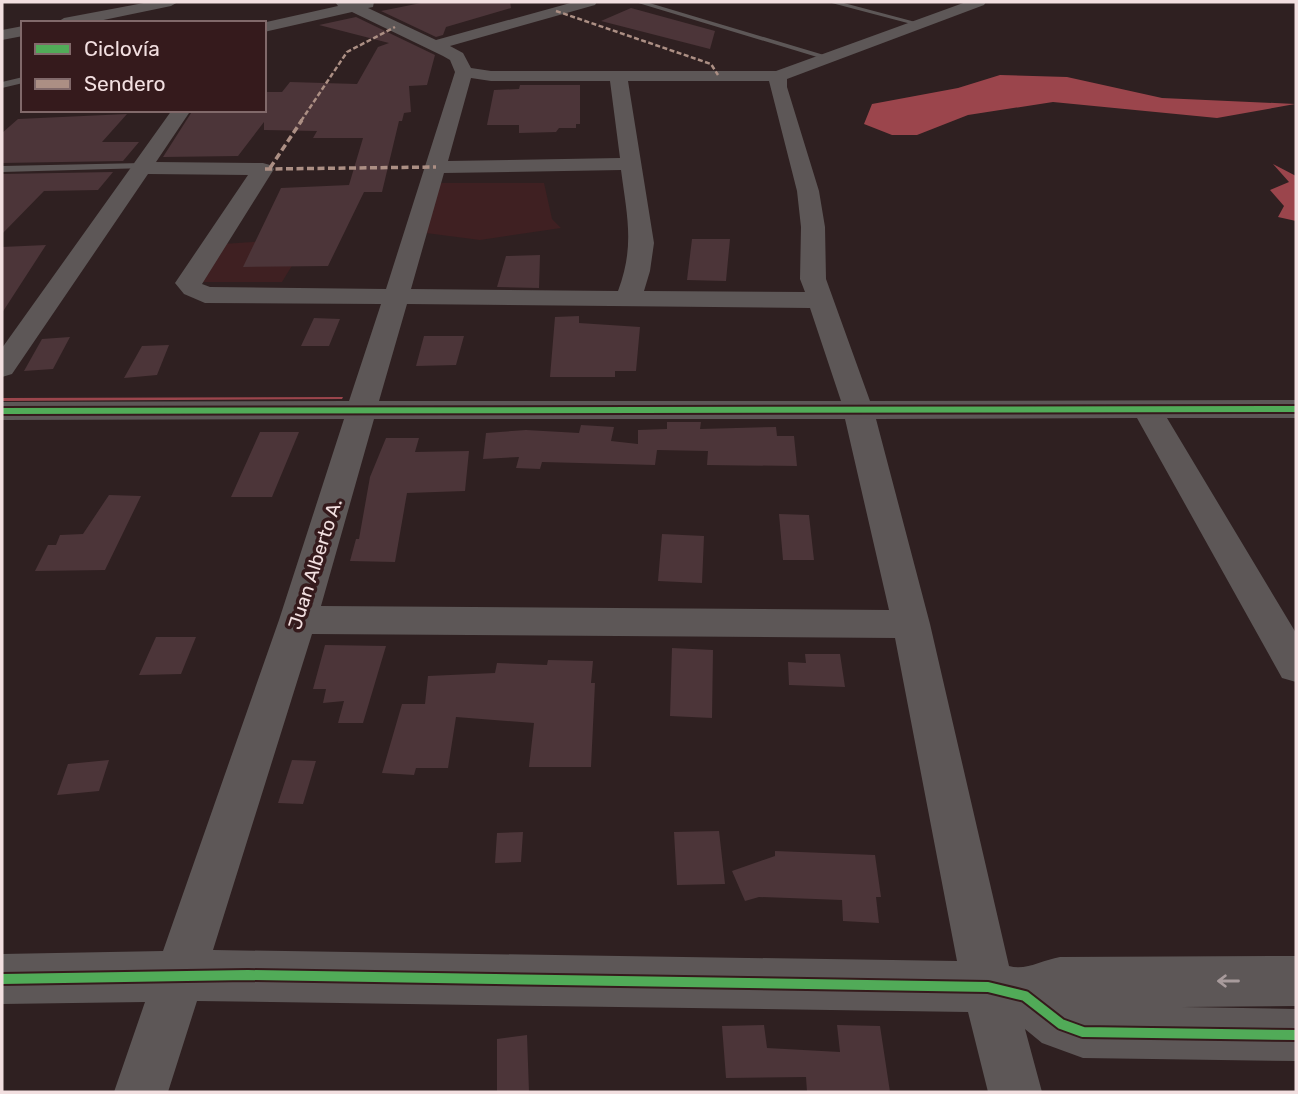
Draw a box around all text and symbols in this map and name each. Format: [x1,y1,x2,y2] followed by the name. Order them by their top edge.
[21,21,266,112] legend
[84,36,160,61] text: Ciclovía
[84,71,166,96] text: Sendero
[283,496,347,632] street label: Juan Alberto A.
[1217,974,1240,988] one-way arrow

